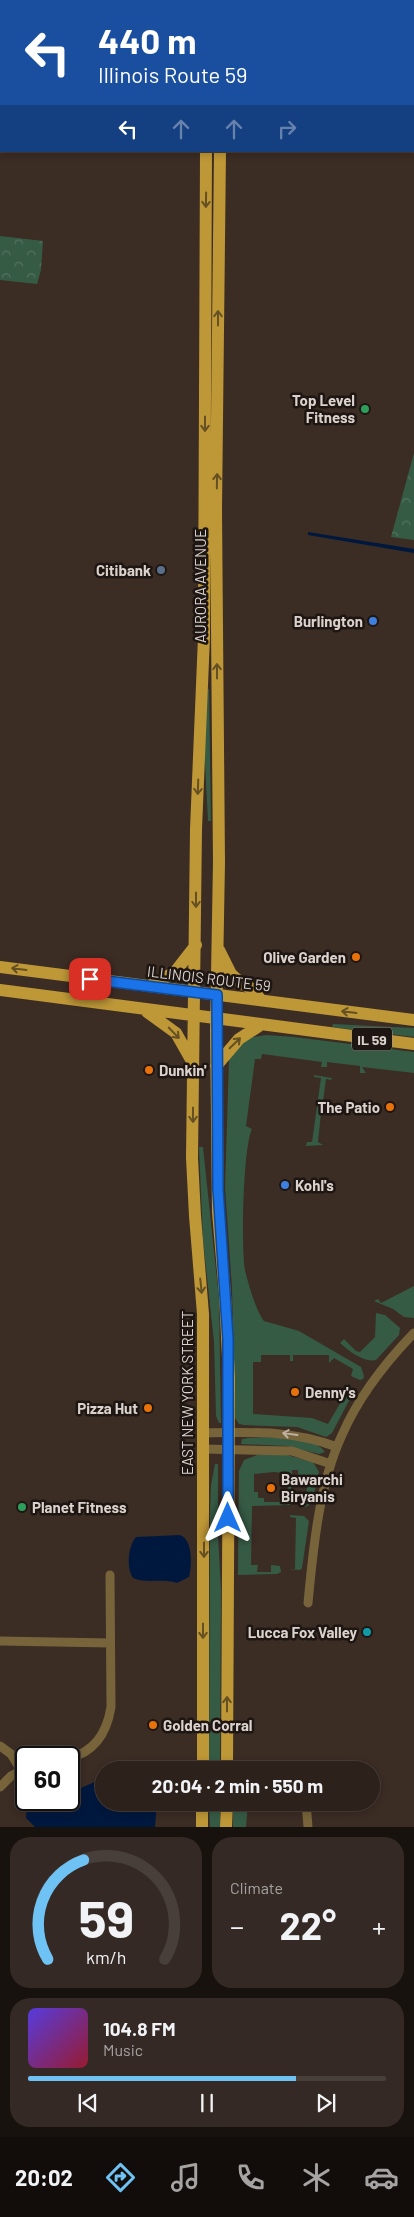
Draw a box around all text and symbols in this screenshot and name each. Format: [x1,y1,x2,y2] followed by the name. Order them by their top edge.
[98,19,197,61] text: 440 m
[15,20,80,85] icon: left
[98,61,247,87] text: Illinois Route 59
[114,115,142,143] icon: left
[167,115,195,143] icon: ahead
[220,115,248,143] icon: ahead
[273,115,301,143] icon: right
[201,192,211,208] one-way arrow
[213,311,223,327] one-way arrow
[292,391,355,426] place label: Top Level Fitness
[359,403,371,415] marker: Top Level Fitness
[200,416,210,432] one-way arrow
[212,473,222,490] one-way arrow
[191,529,209,643] street label: AURORA AVENUE
[96,561,151,579] place label: Citibank
[155,564,167,576] marker: Citibank
[294,612,363,630] place label: Burlington
[367,615,379,627] marker: Burlington
[212,663,222,680] one-way arrow
[193,779,202,795] one-way arrow
[191,892,201,908] one-way arrow
[263,948,346,966] place label: Olive Garden
[350,951,362,963] marker: Olive Garden
[69,958,111,1000] pin
[146,961,272,995] street label: ILLINOIS ROUTE 59
[12,964,28,974] one-way arrow
[76,965,104,993] icon: arrive
[341,1007,357,1017] one-way arrow
[168,1027,180,1039] one-way arrow
[352,1028,392,1050] road number: IL 59
[229,1037,242,1049] one-way arrow
[159,1061,207,1079] place label: Dunkin'
[143,1064,155,1076] marker: Dunkin'
[317,1098,380,1116] place label: The Patio
[384,1101,396,1113] marker: The Patio
[188,1106,198,1122] one-way arrow
[295,1176,334,1194] place label: Kohl's
[279,1179,291,1191] marker: Kohl's
[196,1277,206,1293] one-way arrow
[178,1311,196,1475] street label: EAST NEW YORK STREET
[305,1383,356,1401] place label: Denny's
[289,1386,301,1398] marker: Denny's
[77,1399,138,1417] place label: Pizza Hut
[142,1402,154,1414] marker: Pizza Hut
[282,1429,298,1439] one-way arrow
[281,1470,343,1505] place label: Bawarchi Biryanis
[265,1482,277,1494] marker: Bawarchi Biryanis
[201,1491,253,1543] position arrow
[32,1498,127,1516] place label: Planet Fitness
[16,1501,28,1513] marker: Planet Fitness
[199,1542,209,1558] one-way arrow
[198,1623,208,1639] one-way arrow
[248,1623,357,1641] place label: Lucca Fox Valley
[361,1626,373,1638] marker: Lucca Fox Valley
[222,1696,232,1712] one-way arrow
[163,1716,253,1734] place label: Golden Corral
[147,1719,159,1731] marker: Golden Corral
[15,1746,80,1811] speed limit sign: 60
[152,1774,323,1797] text: 20:04 · 2 min · 550 m
[230,1878,283,1897] text: Climate
[78,1886,134,1948] text: 59
[280,1902,336,1948] text: 22°
[230,1909,244,1943] text: −
[372,1909,386,1943] text: +
[86,1946,126,1968] text: km/h
[103,2017,176,2040] text: 104.8 FM
[103,2040,143,2059] text: Music
[74,2089,102,2117] icon: previous
[193,2089,221,2117] icon: pause
[312,2089,340,2117] icon: next
[103,2160,138,2195] icon: directions
[168,2160,203,2195] icon: music
[233,2160,268,2195] icon: phone
[299,2160,334,2195] icon: climate
[364,2160,399,2195] icon: car
[15,2164,73,2190] text: 20:02

